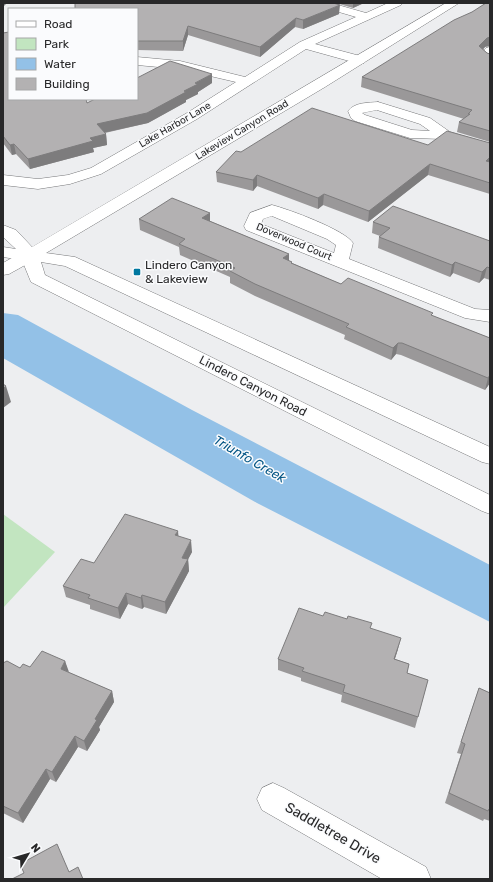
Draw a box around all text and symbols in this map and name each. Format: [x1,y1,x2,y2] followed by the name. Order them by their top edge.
[8,8,138,100] legend
[44,17,72,31] text: Road
[44,37,70,51] text: Park
[44,57,76,71] text: Water
[44,77,90,91] text: Building
[193,97,291,163] street label: Lakeview Canyon Road
[137,99,213,150] street label: Lake Harbor Lane
[254,221,334,263] street label: Doverwood Court
[145,258,232,286] place label: Lindero Canyon & Lakeview
[132,267,142,277] marker: Lindero Canyon & Lakeview
[197,353,309,419] street label: Lindero Canyon Road
[211,432,289,486] water label: Triunfo Creek
[282,799,384,867] street label: Saddletree Drive
[8,834,48,874] north arrow
[28,841,43,855] text: N

